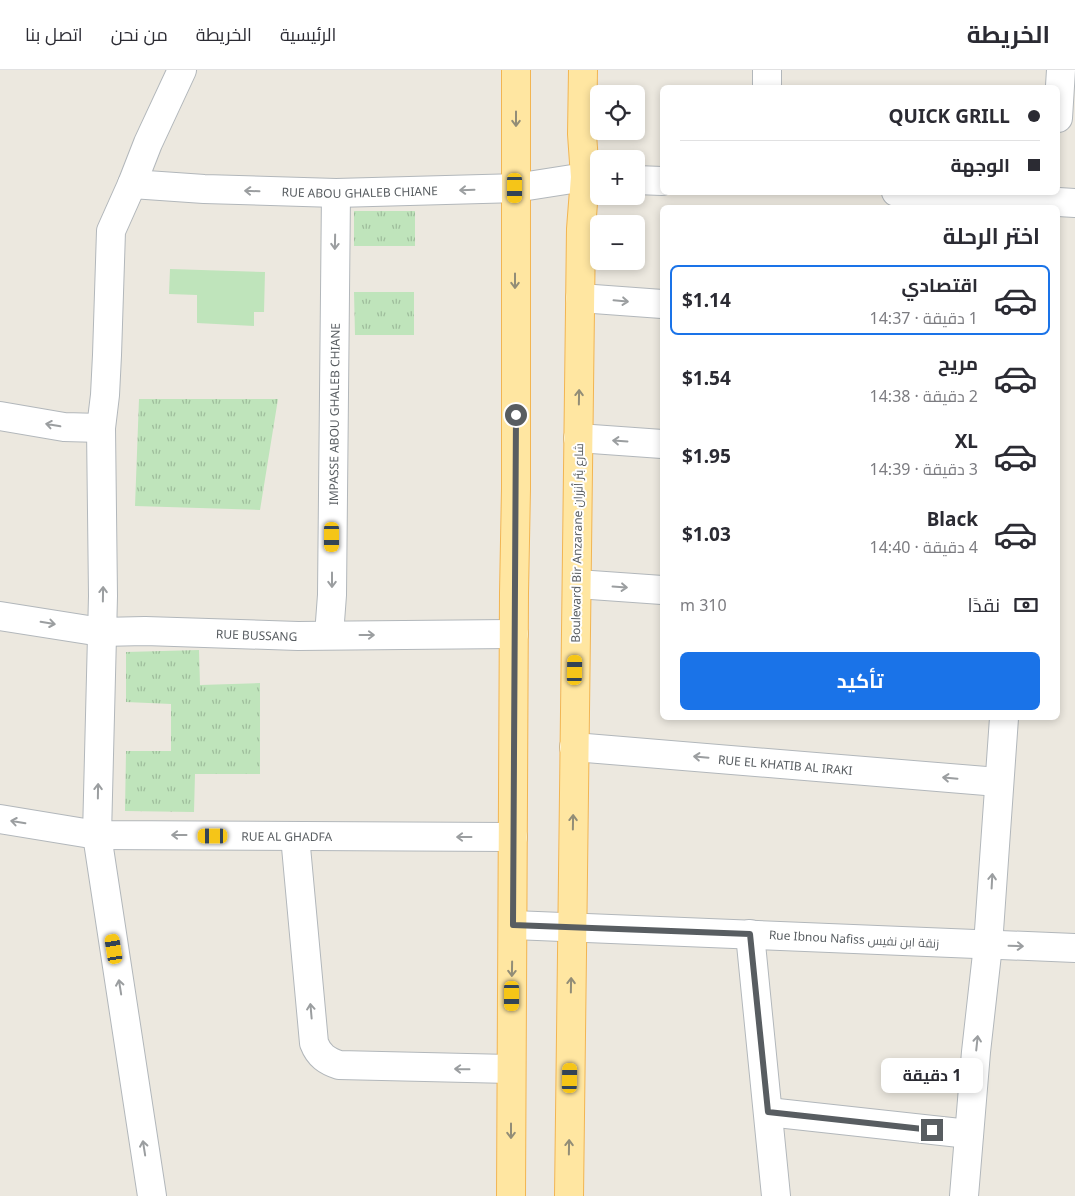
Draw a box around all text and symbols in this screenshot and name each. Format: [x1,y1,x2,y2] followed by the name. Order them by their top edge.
[967,17,1050,50] text: الخريطة
[25,22,83,46] text: اتصل بنا
[111,22,168,46] text: من نحن
[196,22,252,46] text: الخريطة
[280,22,336,46] text: الرئيسية
[590,85,645,270] map controls
[590,85,645,140] button: locate
[889,103,1010,129] text: QUICK GRILL
[511,110,521,126] one-way arrow
[590,150,645,205] button: +
[950,152,1010,178] text: الوجهة
[507,173,522,203] car
[281,182,438,202] street label: RUE ABOU GHALEB CHIANE
[459,185,475,194] one-way arrow
[244,186,260,195] one-way arrow
[590,215,645,270] button: −
[943,220,1040,250] text: اختر الرحلة
[330,234,340,250] one-way arrow
[510,272,520,289] one-way arrow
[902,272,978,298] text: اقتصادي
[993,278,1038,323] icon: car
[682,287,731,313] text: $1.14
[613,296,629,306] one-way arrow
[870,307,978,329] text: 1 دقيقة · 14:37
[324,323,343,505] street label: IMPASSE ABOU GHALEB CHIANE
[938,350,978,376] text: مريح
[993,356,1038,401] icon: car
[682,365,731,391] text: $1.54
[870,385,978,407] text: 2 دقيقة · 14:38
[574,390,584,406] one-way arrow
[505,404,527,426] route start
[45,420,61,430] one-way arrow
[955,428,978,454] text: XL
[993,434,1038,479] icon: car
[613,436,629,446] one-way arrow
[567,443,587,643] street label: Boulevard Bir Anzarane شارع بئر أنزران
[682,443,731,469] text: $1.95
[870,458,978,480] text: 3 دقيقة · 14:39
[927,506,978,532] text: Black
[993,512,1038,557] icon: car
[682,521,731,547] text: $1.03
[324,522,339,552] car
[870,536,978,558] text: 4 دقيقة · 14:40
[327,571,337,587] one-way arrow
[611,582,627,591] one-way arrow
[98,586,108,602] one-way arrow
[1012,591,1040,619] icon: cash
[968,592,1000,618] text: نقدًا
[680,594,727,616] text: 310 m
[40,619,56,629] one-way arrow
[216,625,298,644] street label: RUE BUSSANG
[359,630,375,640] one-way arrow
[680,652,1040,710] button: تأكيد
[567,655,582,685] car
[717,750,853,778] street label: RUE EL KHATIB AL IRAKI
[693,753,709,762] one-way arrow
[942,773,958,783] one-way arrow
[93,784,103,800] one-way arrow
[569,815,578,831] one-way arrow
[10,816,26,826] one-way arrow
[241,827,333,845] street label: RUE AL GHADFA
[198,829,228,844] car
[171,830,188,840] one-way arrow
[456,832,472,842] one-way arrow
[988,873,997,889] one-way arrow
[768,926,940,952] street label: Rue Ibnou Nafiss زنقة ابن نفيس
[104,933,123,965] car
[1008,941,1024,950] one-way arrow
[507,960,517,976] one-way arrow
[566,977,576,994] one-way arrow
[115,979,125,995] one-way arrow
[504,981,519,1011] car
[306,1004,315,1020] one-way arrow
[972,1035,982,1051] one-way arrow
[881,1058,983,1092] callout: 1 دقيقة
[562,1063,577,1093] car
[455,1064,471,1073] one-way arrow
[903,1064,961,1086] text: 1 دقيقة
[921,1119,943,1141] route end
[506,1122,516,1139] one-way arrow
[139,1140,149,1156] one-way arrow
[564,1140,574,1156] one-way arrow

